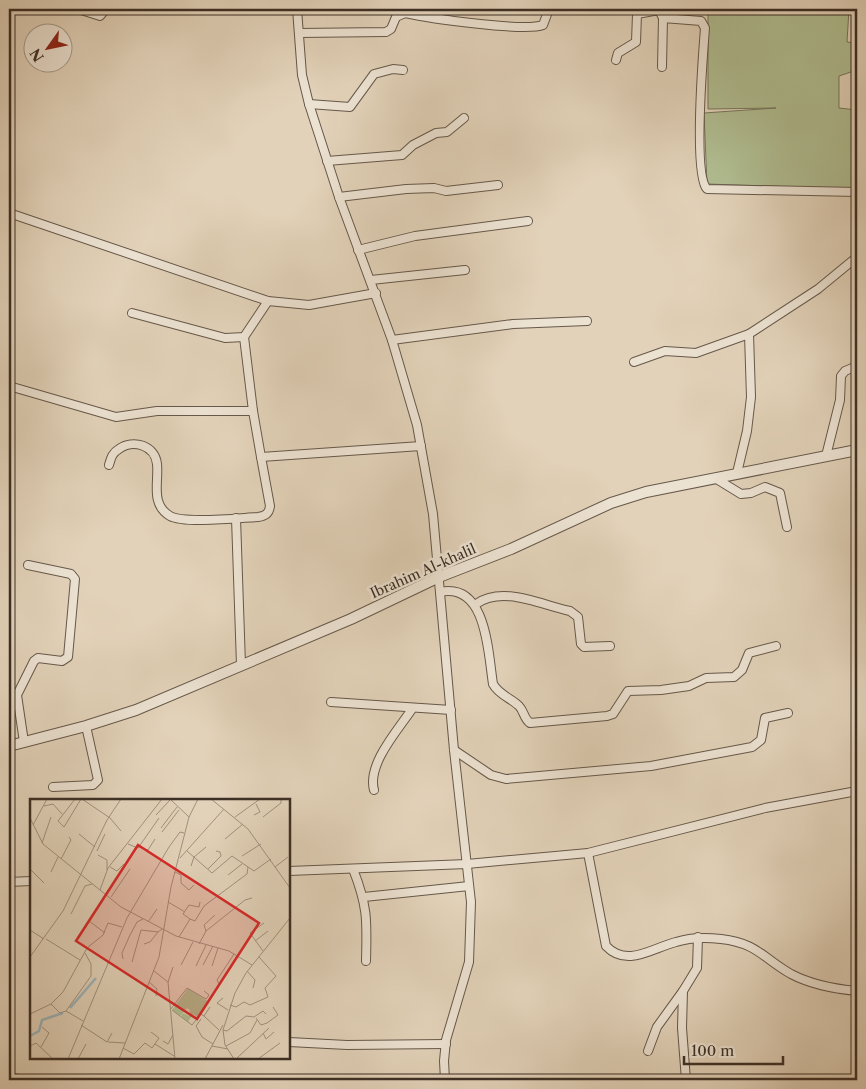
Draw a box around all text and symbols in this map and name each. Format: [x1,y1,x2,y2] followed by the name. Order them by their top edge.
[22,22,72,72] north arrow
[26,45,48,65] text: N
[367,540,479,602] street label: Ibrahim Al-khalil
[30,799,290,1059] inset map
[684,1034,782,1066] scale bar
[691,1041,734,1060] text: 100 m

